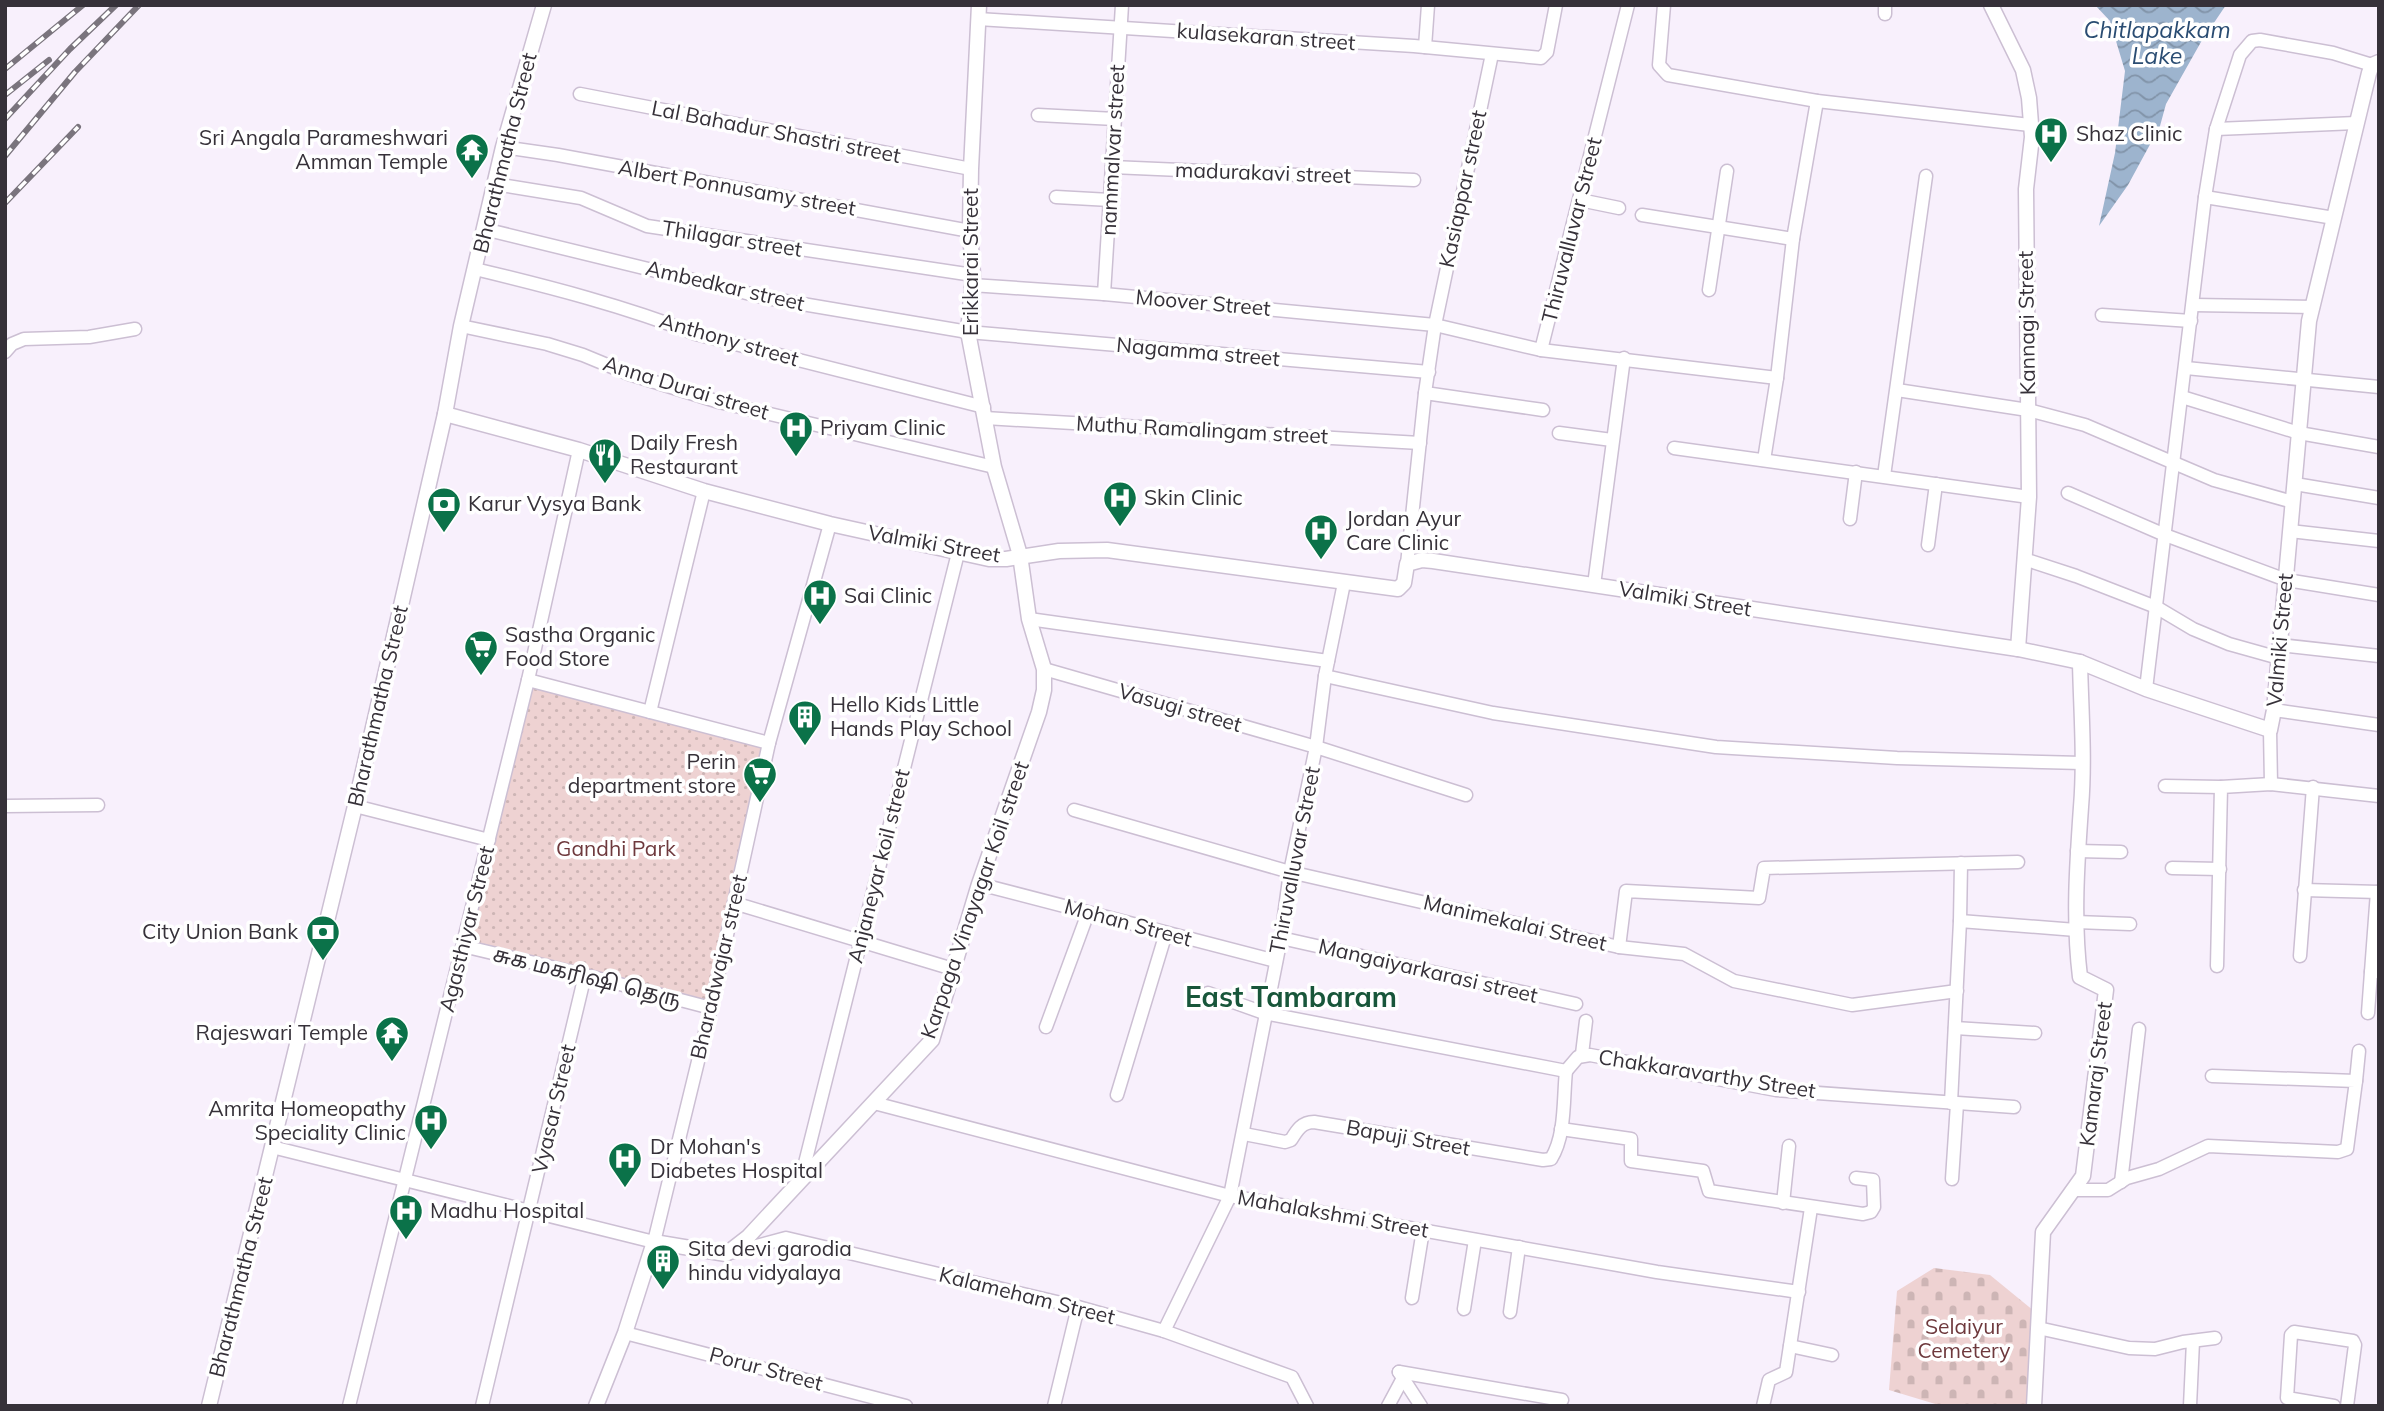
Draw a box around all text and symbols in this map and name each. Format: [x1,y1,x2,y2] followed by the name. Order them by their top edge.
[2083,15,2231,70] water label: Chitlapakkam Lake
[1176,17,1356,55] street label: kulasekaran street
[467,50,542,256] street label: Bharathmatha Street
[1095,64,1129,236] street label: nammalvar street
[649,94,903,168] street label: Lal Bahadur Shastri street
[1433,108,1491,270] street label: Kasiappar street
[2032,115,2070,164] hospital icon: Shaz Clinic
[2076,120,2182,146] place label: Shaz Clinic
[199,124,448,174] place label: Sri Angala Parameshwari Amman Temple
[453,131,491,180] temple icon: Sri Angala Parameshwari Amman Temple
[1535,134,1607,325] street label: Thiruvalluvar Street
[616,153,858,221] street label: Albert Ponnusamy street
[1175,156,1351,188] street label: madurakavi street
[957,188,983,336] street label: Erikkarai Street
[660,214,804,262] street label: Thilagar street
[2012,251,2040,395] street label: Kannagi Street
[643,254,807,316] street label: Ambedkar street
[1134,283,1272,321] street label: Moover Street
[657,307,802,371] street label: Anthony street
[1115,331,1281,371] street label: Nagamma street
[600,349,772,425] street label: Anna Durai street
[777,409,815,458] hospital icon: Priyam Clinic
[1075,409,1329,449] street label: Muthu Ramalingam street
[820,414,946,440] place label: Priyam Clinic
[630,429,738,479] place label: Daily Fresh Restaurant
[586,436,624,485] restaurant icon: Daily Fresh Restaurant
[1101,479,1139,528] hospital icon: Skin Clinic
[1144,484,1243,510] place label: Skin Clinic
[425,485,463,534] bank icon: Karur Vysya Bank
[468,490,641,516] place label: Karur Vysya Bank
[1346,505,1462,555] place label: Jordan Ayur Care Clinic
[1302,512,1340,561] hospital icon: Jordan Ayur Care Clinic
[866,519,1002,567] street label: Valmiki Street
[2260,572,2298,708] street label: Valmiki Street
[1617,575,1753,621] street label: Valmiki Street
[801,577,839,626] hospital icon: Sai Clinic
[844,582,932,608] place label: Sai Clinic
[341,603,413,809] street label: Bharathmatha Street
[505,621,655,671] place label: Sastha Organic Food Store
[462,628,500,677] supermarket icon: Sastha Organic Food Store
[1116,677,1245,737] street label: Vasugi street
[830,691,1012,741] place label: Hello Kids Little Hands Play School
[786,698,824,747] building icon: Hello Kids Little Hands Play School
[568,748,736,798] place label: Perin department store
[741,755,779,804] supermarket icon: Perin department store
[914,758,1034,1042] street label: Karpaga Vinayagar Koil street
[1263,764,1325,956] street label: Thiruvalluvar Street
[841,766,915,965] street label: Anjaneyar koil street
[556,835,676,861] park label: Gandhi Park
[433,843,499,1015] street label: Agasthiyar Street
[684,872,752,1062] street label: Bharadwajar street
[1421,888,1609,956] street label: Manimekalai Street
[1062,893,1195,952] street label: Mohan Street
[304,913,342,962] bank icon: City Union Bank
[142,918,298,944] place label: City Union Bank
[1316,932,1540,1008] street label: Mangaiyarkarasi street
[490,940,684,1014] street label: சுக மகரிஷி தெரு
[1185,979,1397,1014] district label: East Tambaram
[2073,1000,2117,1148] street label: Kamaraj Street
[373,1014,411,1063] temple icon: Rajeswari Temple
[196,1019,368,1045] place label: Rajeswari Temple
[526,1042,581,1176] street label: Vyasar Street
[1597,1043,1818,1103] street label: Chakkaravarthy Street
[208,1095,406,1145] place label: Amrita Homeopathy Speciality Clinic
[412,1102,450,1151] hospital icon: Amrita Homeopathy Speciality Clinic
[1344,1113,1472,1161] street label: Bapuji Street
[650,1133,823,1183] place label: Dr Mohan's Diabetes Hospital
[606,1140,644,1189] hospital icon: Dr Mohan's Diabetes Hospital
[203,1174,278,1380] street label: Bharathmatha Street
[1236,1183,1431,1243] street label: Mahalakshmi Street
[387,1192,425,1241] hospital icon: Madhu Hospital
[430,1197,584,1223] place label: Madhu Hospital
[688,1235,852,1285] place label: Sita devi garodia hindu vidyalaya
[644,1242,682,1291] building icon: Sita devi garodia hindu vidyalaya
[937,1261,1118,1329] street label: Kalameham Street
[1918,1313,2010,1363] park label: Selaiyur Cemetery
[707,1340,826,1396] street label: Porur Street

